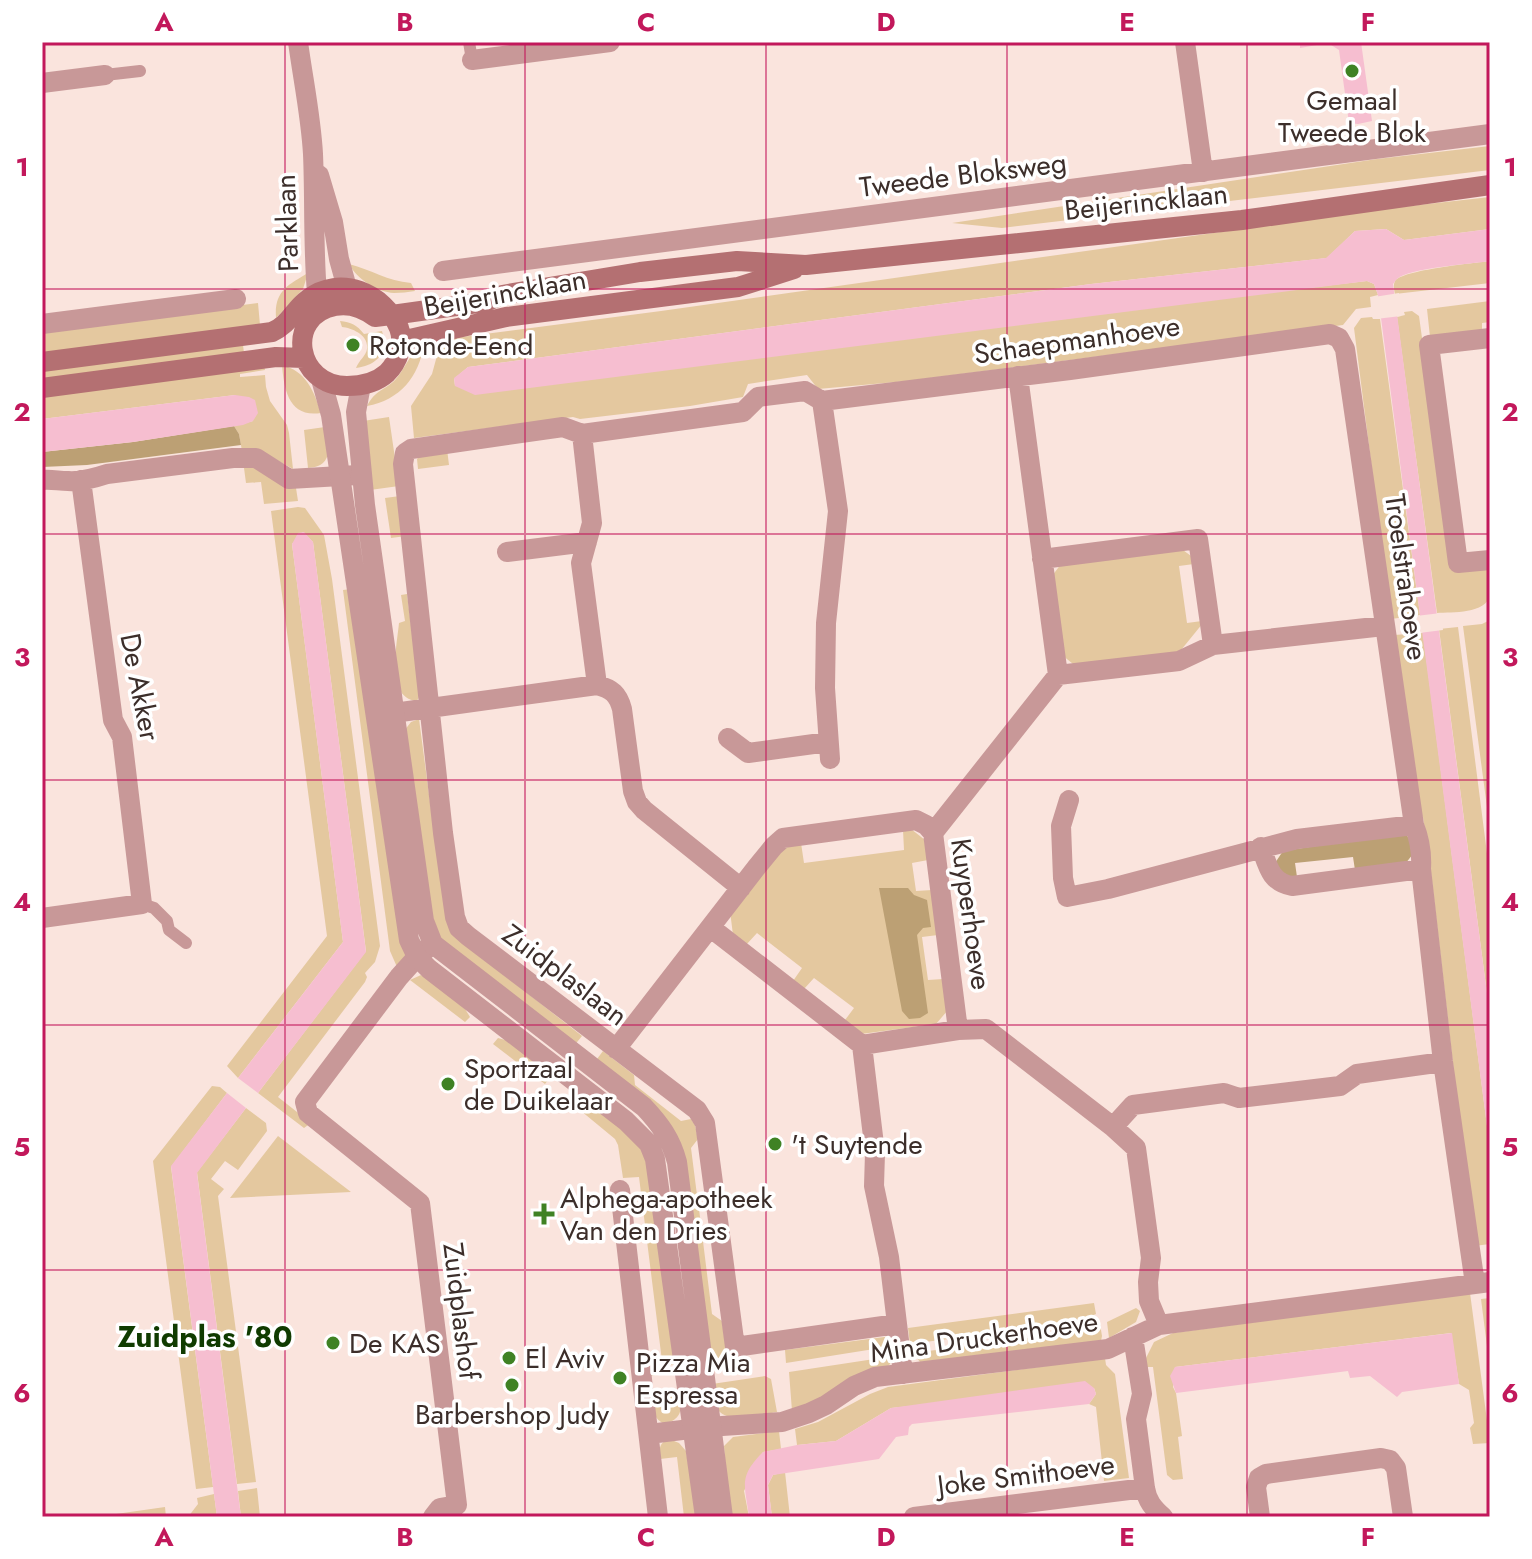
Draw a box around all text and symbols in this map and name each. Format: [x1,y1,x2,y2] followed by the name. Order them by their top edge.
[153,3,174,41] text: A
[396,3,414,41] text: B
[637,3,655,41] text: C
[876,3,896,41] text: D
[1119,3,1135,41] text: E
[1361,3,1375,41] text: F
[1343,62,1361,80] marker: Gemaal Tweede Blok
[1278,80,1427,153] place label: Gemaal Tweede Blok
[857,142,1069,208] street label: Tweede Bloksweg
[15,148,29,186] text: 1
[1503,148,1517,186] text: 1
[265,173,309,273] street label: Parklaan
[1062,173,1230,231] street label: Beijerincklaan
[421,259,589,327] street label: Beijerincklaan
[971,305,1183,375] street label: Schaepmanhoeve
[369,325,533,366] place label: Rotonde-Eend
[344,336,362,354] marker: Rotonde-Eend
[13,393,31,431] text: 2
[1501,393,1519,431] text: 2
[1374,491,1438,663] street label: Troelstrahoeve
[110,630,171,745] street label: De Akker
[14,638,30,676] text: 3
[1502,638,1518,676] text: 3
[940,836,1002,992] street label: Kuyperhoeve
[13,883,31,921] text: 4
[1501,883,1519,921] text: 4
[494,914,636,1036] street label: Zuidplaslaan
[464,1048,613,1121] place label: Sportzaal de Duikelaar
[439,1075,457,1093] marker: Sportzaal de Duikelaar
[791,1124,923,1165] place label: 't Suytende
[14,1128,30,1166] text: 5
[1502,1128,1518,1166] text: 5
[766,1135,784,1153] marker: 't Suytende
[560,1178,773,1251] place label: Alphega-apotheek Van den Dries
[535,1205,553,1223] marker: Alphega-apotheek Van den Dries
[432,1240,490,1383] street label: Zuidplashof
[868,1301,1100,1373] street label: Mina Druckerhoeve
[117,1315,293,1358] district label: Zuidplas '80
[349,1323,441,1364] place label: De KAS
[324,1334,342,1352] marker: De KAS
[525,1338,605,1379] place label: El Aviv
[636,1342,751,1415] place label: Pizza Mia Espressa
[500,1349,518,1367] marker: El Aviv
[611,1369,629,1387] marker: Pizza Mia Espressa
[13,1374,31,1412] text: 6
[1501,1374,1519,1412] text: 6
[503,1376,521,1394] marker: Barbershop Judy
[415,1394,610,1435] place label: Barbershop Judy
[931,1444,1117,1507] street label: Joke Smithoeve
[153,1518,174,1556] text: A
[396,1518,414,1556] text: B
[637,1518,655,1556] text: C
[876,1518,896,1556] text: D
[1119,1518,1135,1556] text: E
[1361,1518,1375,1556] text: F

